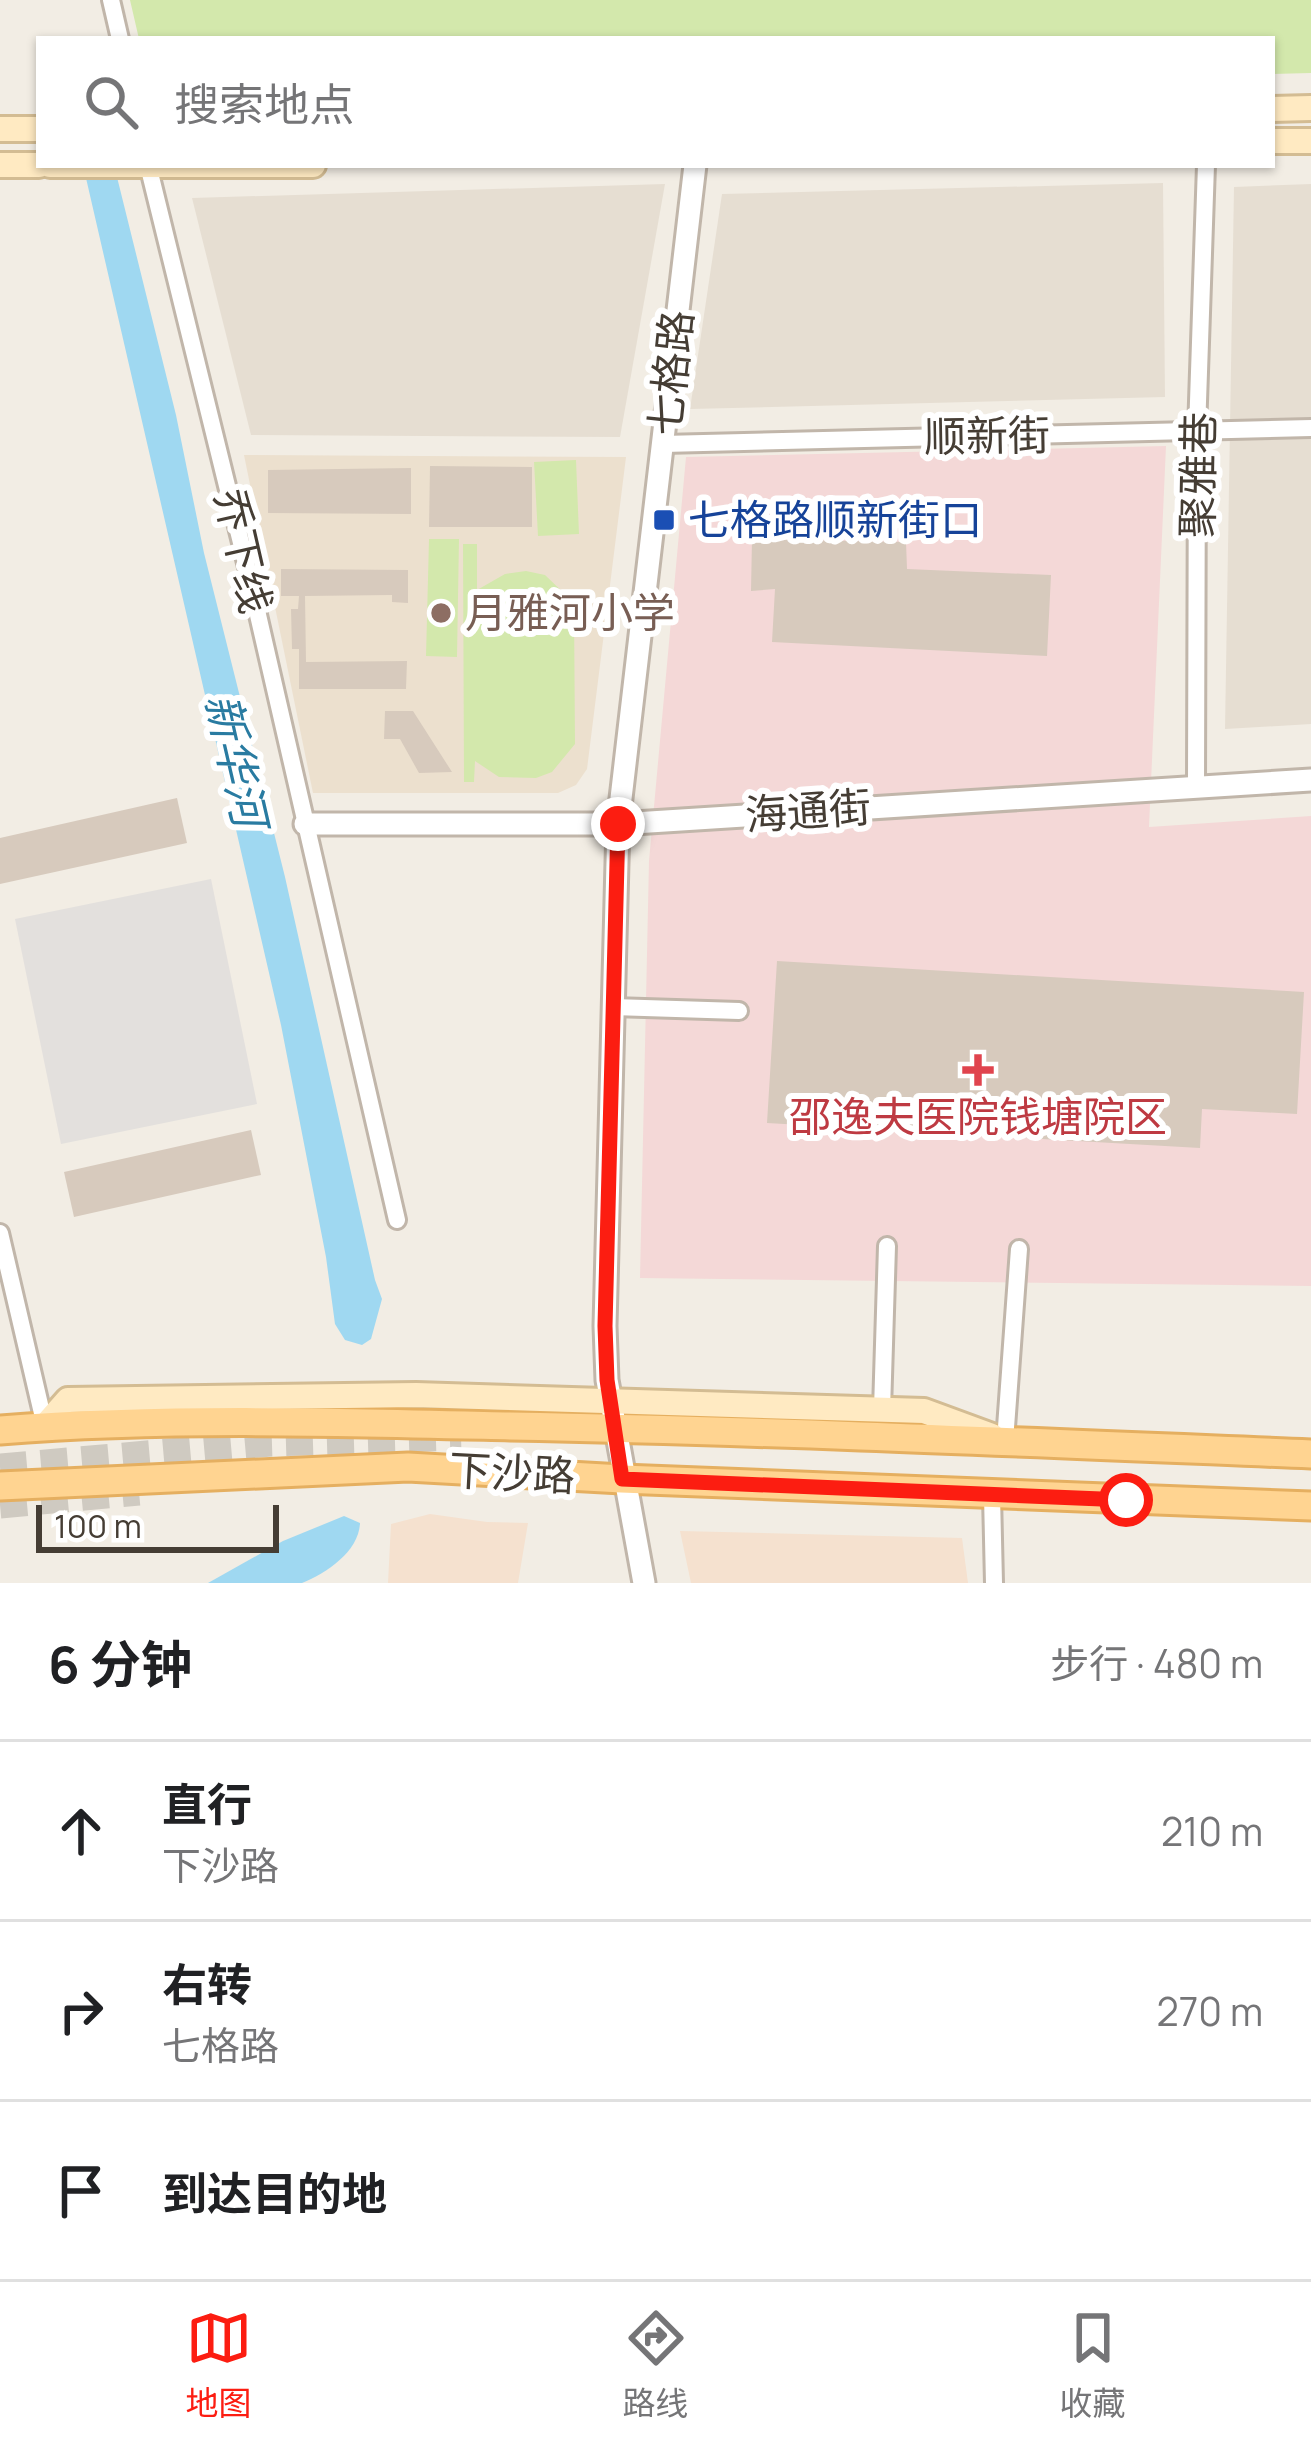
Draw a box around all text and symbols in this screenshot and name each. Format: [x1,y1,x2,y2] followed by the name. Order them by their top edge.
[36,36,1275,168] search box
[78,69,144,135] icon: search
[174,73,354,135] text: 搜索地点
[635,307,705,439] street label: 七格路
[923,405,1050,465] street label: 顺新街
[1167,411,1227,538] street label: 聚雅巷
[202,483,286,619] street label: 乔下线
[688,490,982,548] place label: 七格路顺新街口
[651,507,677,533] marker: 七格路顺新街口
[465,583,675,641] place label: 月雅河小学
[428,600,454,626] marker: 月雅河小学
[192,687,284,840] water label: 新华河
[743,777,873,843] street label: 海通街
[591,797,645,851] route end
[962,1054,994,1086] marker: 邵逸夫医院钱塘院区
[789,1087,1167,1145] place label: 邵逸夫医院钱塘院区
[448,1440,576,1504] street label: 下沙路
[1099,1473,1153,1527] route start
[36,1499,279,1552] scale bar
[54,1503,142,1548] text: 100 m
[48,1629,192,1698] text: 6 分钟
[1050,1636,1263,1690] text: 步行 · 480 m
[162,1773,252,1835] text: 直行
[48,1798,114,1864] icon: ahead
[1161,1804,1263,1858] text: 210 m
[162,1838,279,1892] text: 下沙路
[162,1953,252,2015] text: 右转
[48,1978,114,2044] icon: right
[1157,1984,1263,2038] text: 270 m
[162,2018,279,2072] text: 七格路
[48,2158,114,2224] icon: arrive
[162,2162,387,2224] text: 到达目的地
[186,2305,252,2425] tab: 地图
[623,2305,689,2425] tab: 路线
[1060,2305,1126,2425] tab: 收藏

